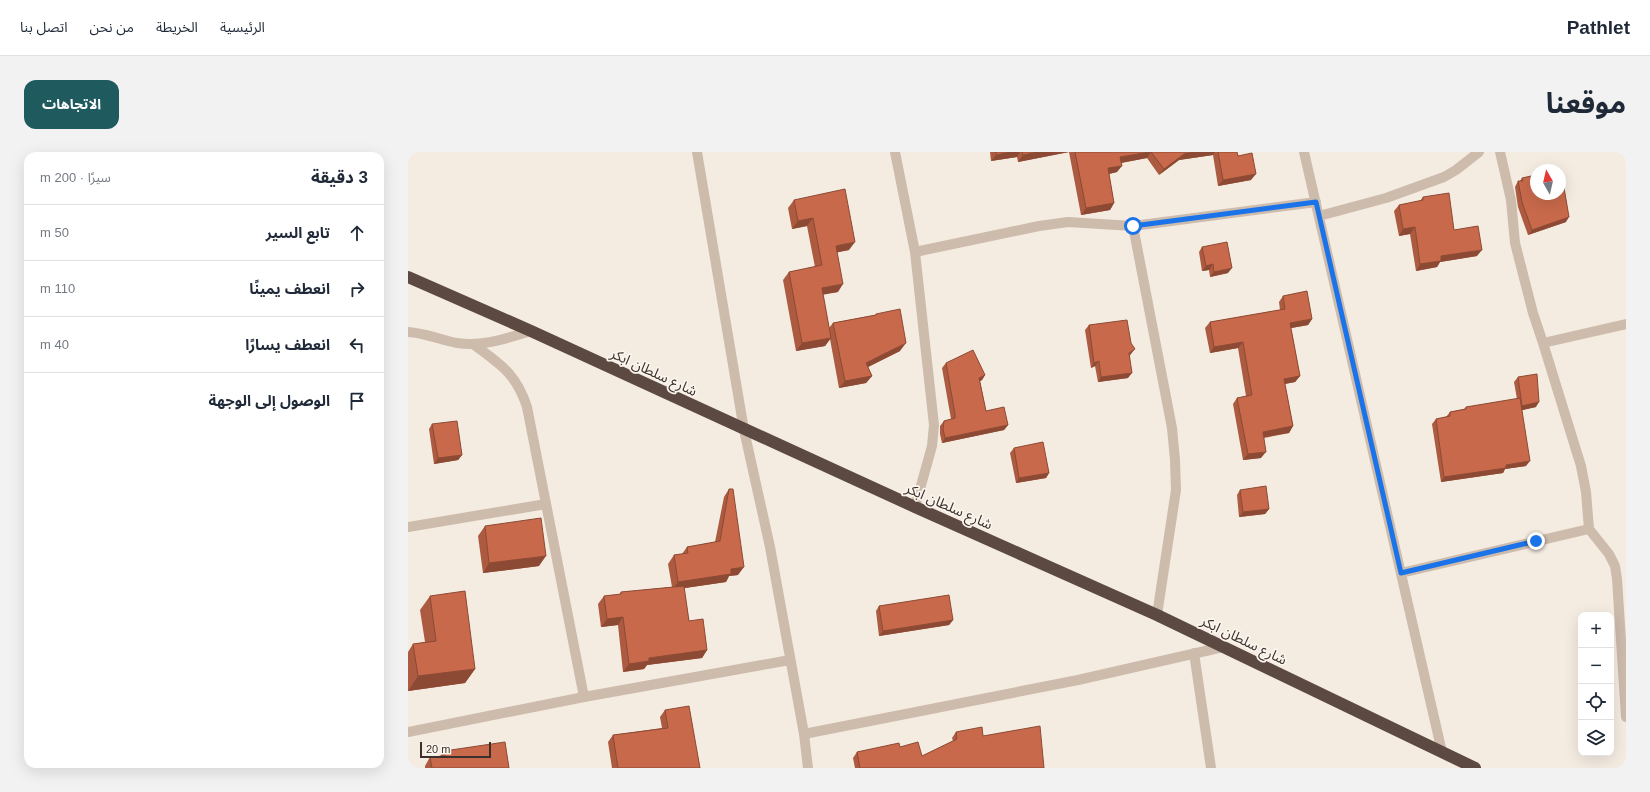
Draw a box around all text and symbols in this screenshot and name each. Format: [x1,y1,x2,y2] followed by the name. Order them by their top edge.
[1567,17,1630,38] text: Pathlet
[20,19,68,35] text: اتصل بنا
[90,19,134,35] text: من نحن
[156,19,198,35] text: الخريطة
[220,19,265,35] text: الرئيسية
[24,80,119,129] button: الاتجاهات
[1546,88,1626,119] text: موقعنا
[1530,164,1566,200] north arrow
[311,168,368,187] text: 3 دقيقة
[40,170,111,185] text: سيرًا · 200 m
[1124,217,1142,235] route start
[346,222,368,244] icon: ahead
[266,224,330,241] text: تابع السير
[40,225,69,240] text: 50 m
[346,278,368,300] icon: right
[249,280,330,297] text: انعطف يمينًا
[40,281,75,296] text: 110 m
[346,334,368,356] icon: left
[245,336,330,353] text: انعطف يسارًا
[40,337,69,352] text: 40 m
[606,345,700,402] street label: شارع سلطان ابكر
[346,390,368,412] icon: arrive
[208,392,330,409] text: الوصول إلى الوجهة
[901,479,995,535] street label: شارع سلطان ابكر
[1527,532,1545,550] route end
[1196,612,1290,670] street label: شارع سلطان ابكر
[1578,612,1614,756] map controls
[1578,612,1614,648] button: +
[1578,648,1614,684] button: −
[1578,684,1614,720] button: locate
[1578,720,1614,756] button: layers
[420,740,491,759] scale bar
[426,743,450,755] text: 20 m

